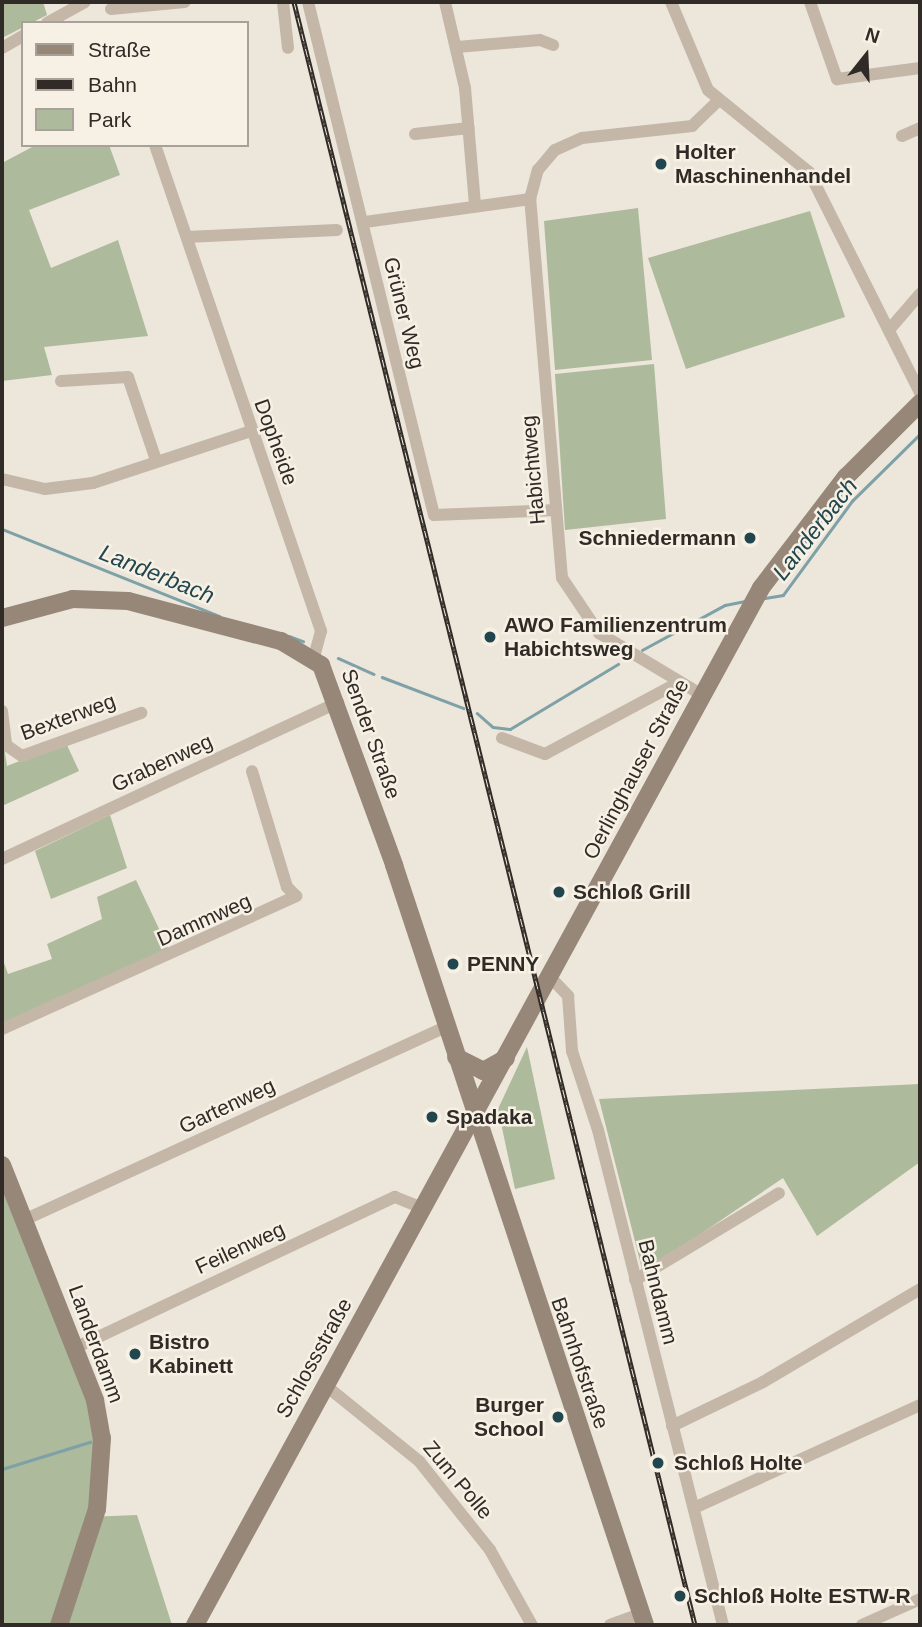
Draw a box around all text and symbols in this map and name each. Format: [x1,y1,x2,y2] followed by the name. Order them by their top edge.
[21,21,248,147] legend
[831,21,901,91] north arrow
[863,23,882,48] text: N
[88,38,151,61] text: Straße
[88,73,137,96] text: Bahn
[88,108,131,131] text: Park
[675,139,851,189] place label: Holter Maschinenhandel
[653,156,669,172] marker: Holter Maschinenhandel
[378,255,430,371] street label: Grüner Weg
[249,395,303,489] street label: Dopheide
[516,414,550,526] street label: Habichtweg
[767,473,863,585] water label: Landerbach
[578,525,736,551] place label: Schniedermann
[742,530,758,546] marker: Schniedermann
[96,538,218,610] water label: Landerbach
[504,612,727,662] place label: AWO Familienzentrum Habichtsweg
[482,629,498,645] marker: AWO Familienzentrum Habichtsweg
[336,666,406,802] street label: Sender Straße
[578,674,694,864] street label: Oerlinghauser Straße
[17,688,119,746] street label: Bexterweg
[107,729,217,797] street label: Grabenweg
[573,879,691,905] place label: Schloß Grill
[551,884,567,900] marker: Schloß Grill
[153,888,255,952] street label: Dammweg
[467,951,539,977] place label: PENNY
[445,956,461,972] marker: PENNY
[175,1073,279,1139] street label: Gartenweg
[446,1104,532,1130] place label: Spadaka
[424,1109,440,1125] marker: Spadaka
[191,1216,289,1280] street label: Feilenweg
[633,1237,683,1347] street label: Bahndamm
[63,1282,129,1406] street label: Landerdamm
[271,1294,357,1422] street label: Schlossstraße
[546,1294,614,1432] street label: Bahnhofstraße
[149,1329,233,1379] place label: Bistro Kabinett
[127,1346,143,1362] marker: Bistro Kabinett
[474,1392,544,1442] place label: Burger School
[550,1409,566,1425] marker: Burger School
[418,1436,498,1524] street label: Zum Polle
[674,1450,802,1476] place label: Schloß Holte
[648,1453,668,1473] marker: Schloß Holte
[694,1583,911,1609] place label: Schloß Holte ESTW-R
[672,1588,688,1604] marker: Schloß Holte ESTW-R

